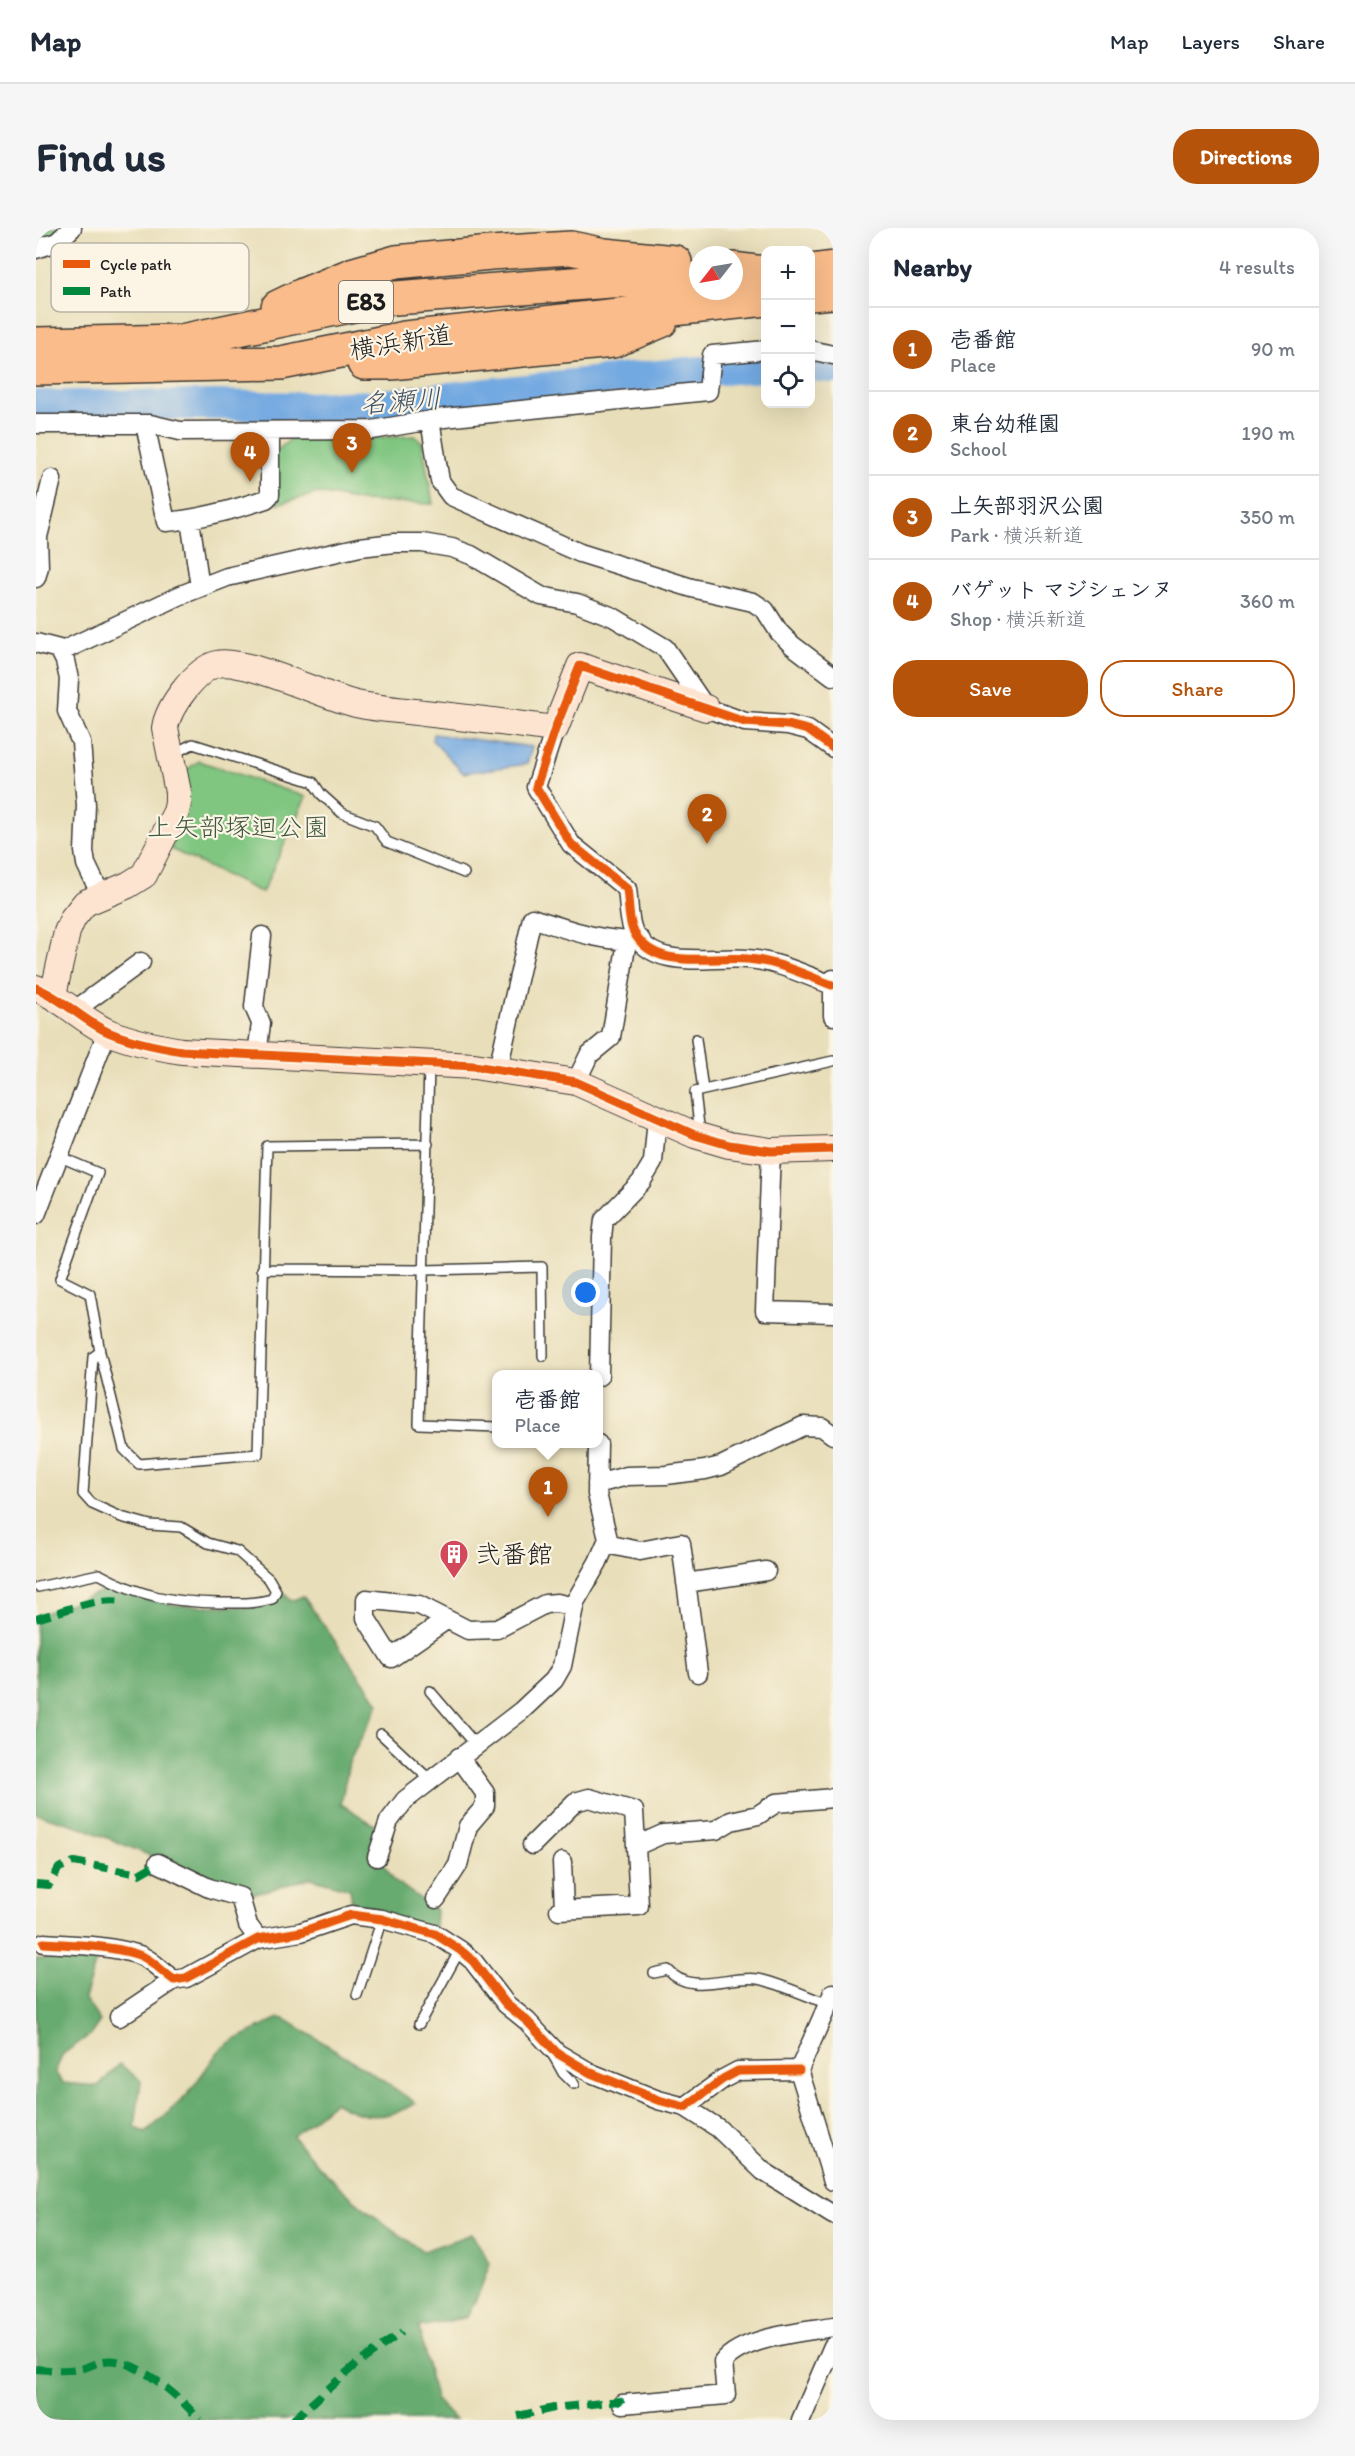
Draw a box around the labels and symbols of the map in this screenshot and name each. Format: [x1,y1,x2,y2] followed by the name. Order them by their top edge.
[51,243,249,312] legend
[689,246,743,300] north arrow
[100,255,172,274] text: Cycle path
[339,281,393,323] road number: E83
[100,282,131,301] text: Path
[347,318,455,366] street label: 横浜新道
[359,381,443,420] water label: 名瀬川
[332,424,372,473] pin: 3
[230,432,270,482] pin: 4
[688,794,726,844] pin: 2
[147,811,329,843] park label: 上矢部塚迴公園
[571,1278,600,1307] your location
[528,1468,568,1517] pin: 1
[438,1538,470,1580] building icon: 弐番館
[475,1538,553,1570] place label: 弐番館

